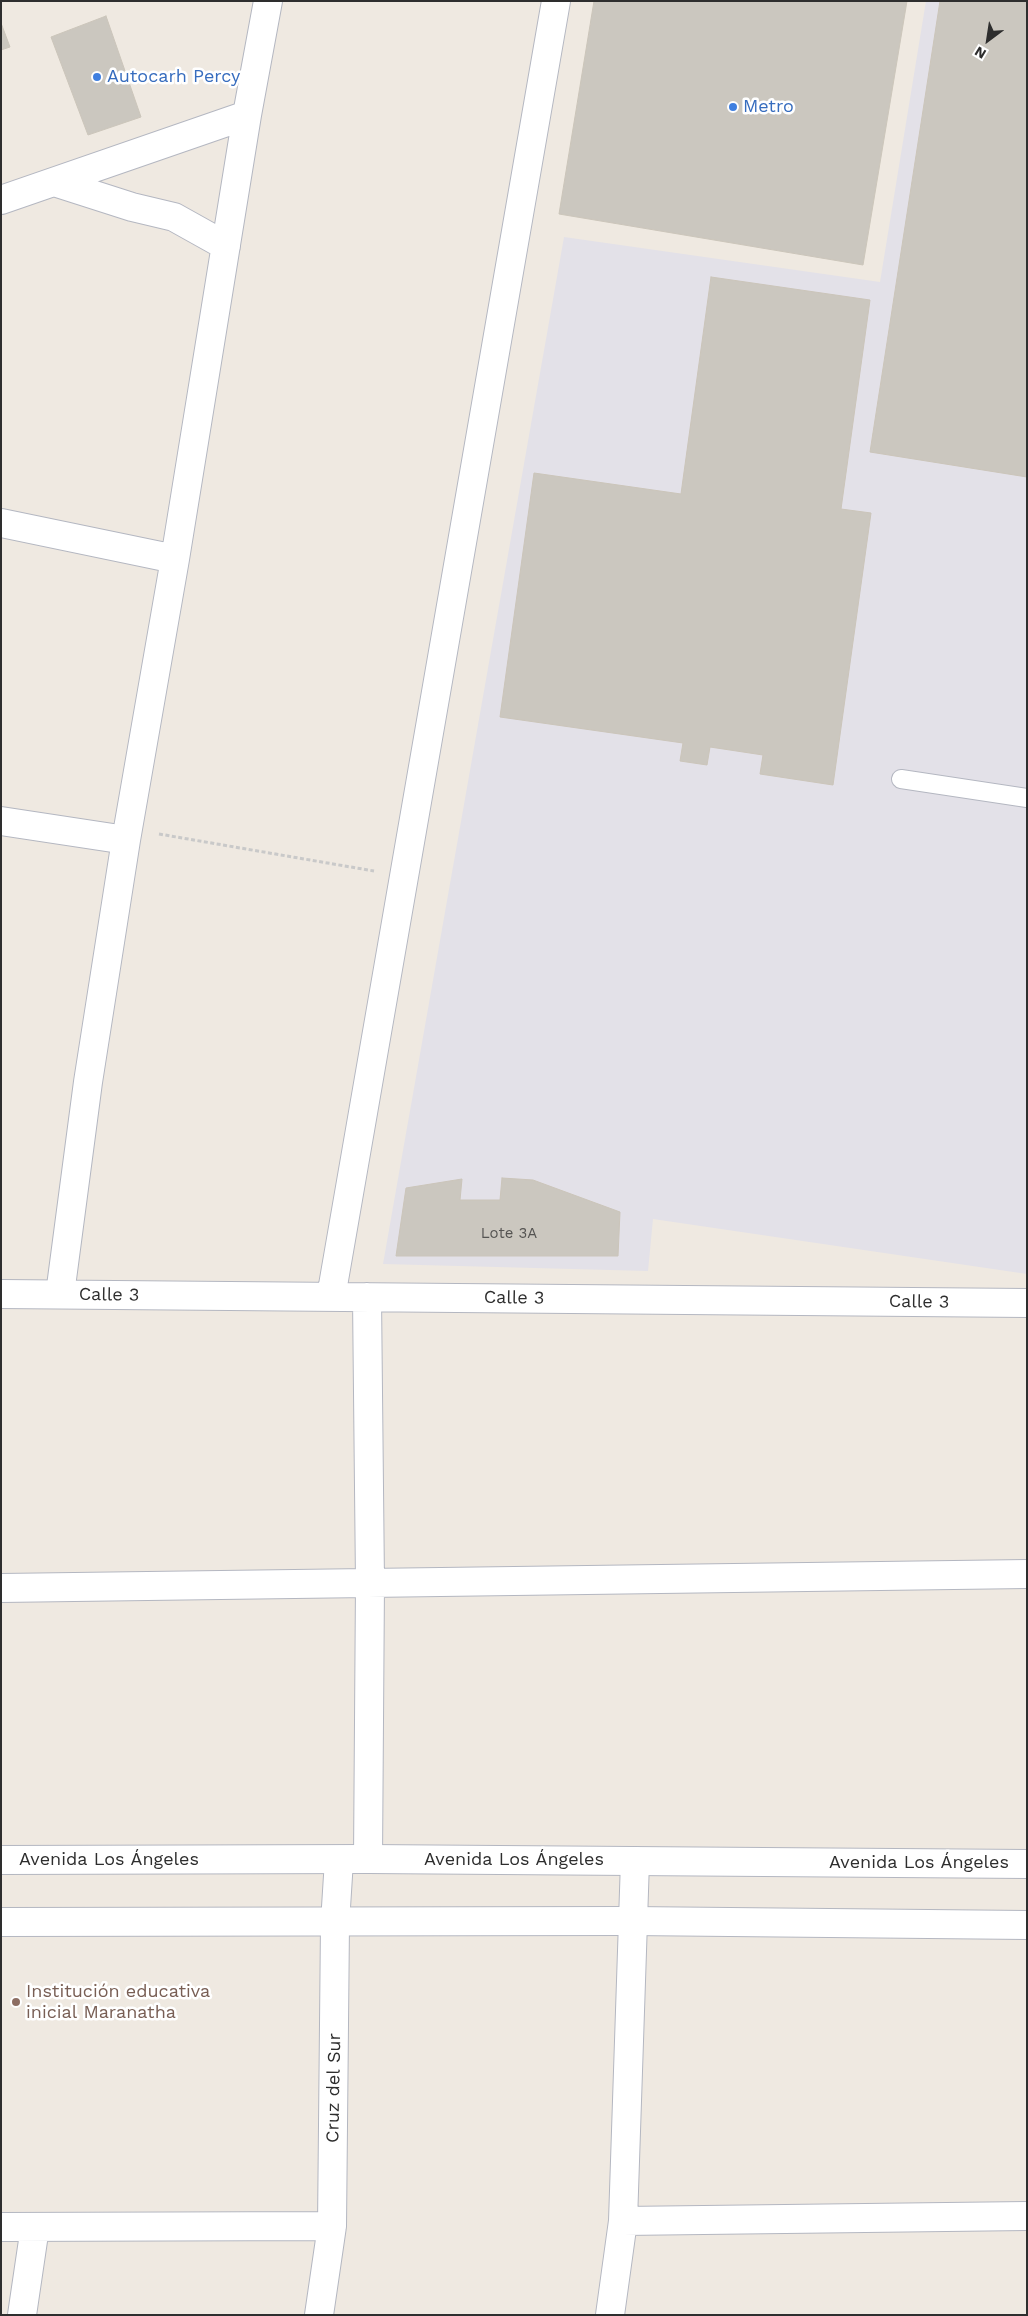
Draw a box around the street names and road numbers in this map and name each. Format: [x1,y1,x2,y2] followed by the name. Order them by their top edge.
[79,1284,139,1306] street label: Calle 3
[484,1287,544,1309] street label: Calle 3
[889,1291,949,1313] street label: Calle 3
[19,1849,199,1871] street label: Avenida Los Ángeles
[424,1849,604,1871] street label: Avenida Los Ángeles
[829,1852,1009,1874] street label: Avenida Los Ángeles
[322,2033,346,2143] street label: Cruz del Sur

